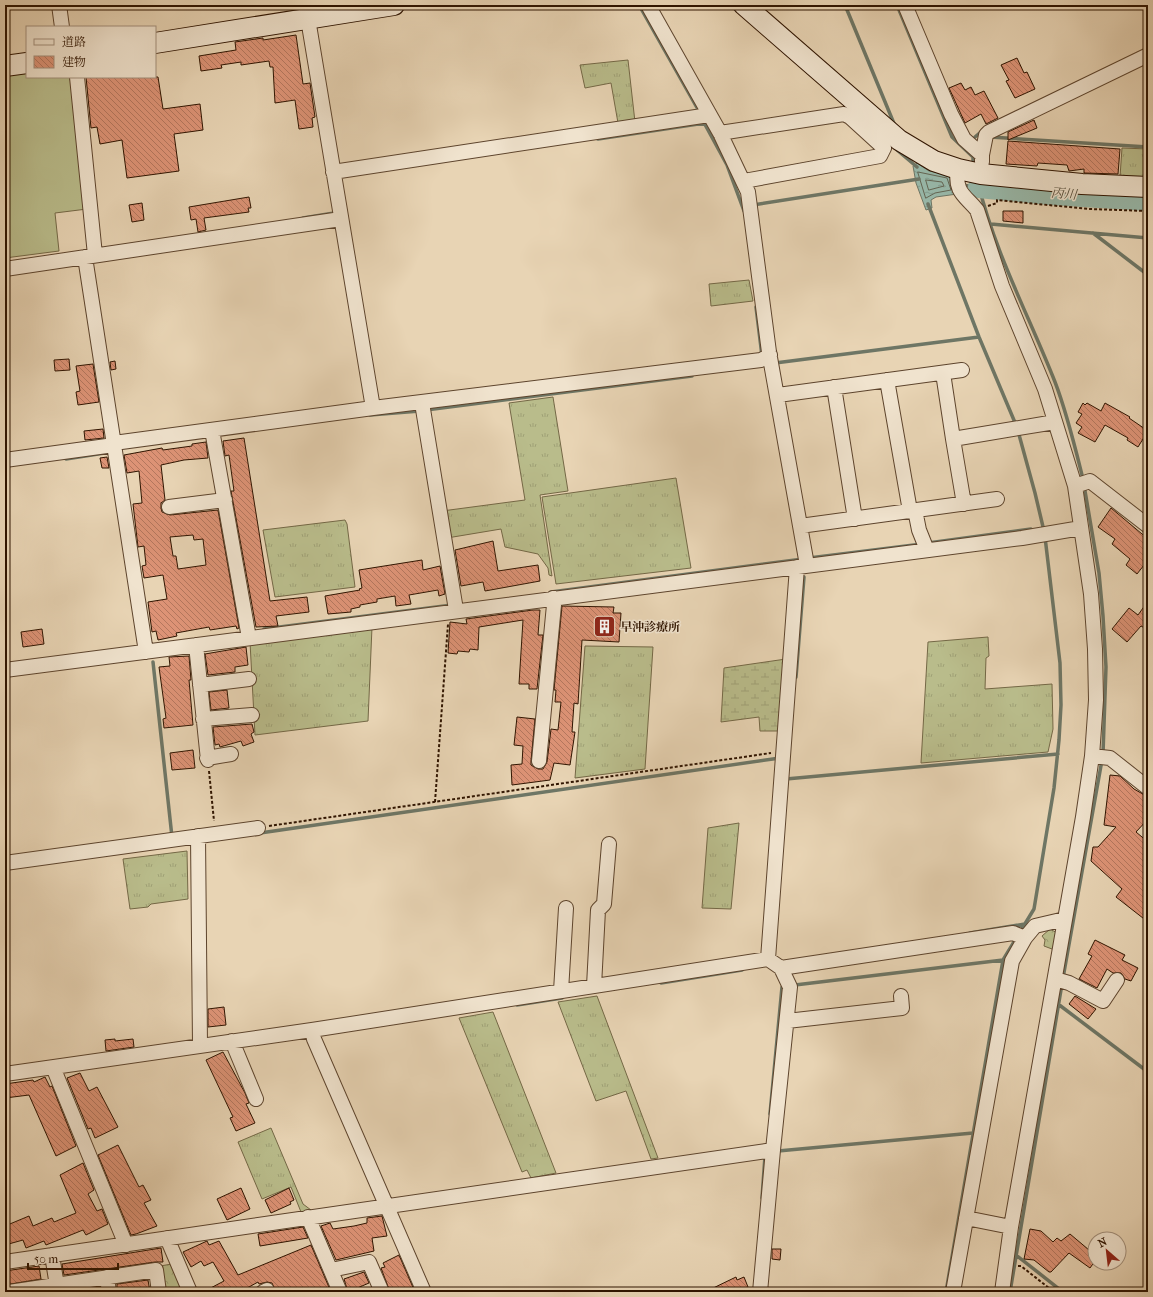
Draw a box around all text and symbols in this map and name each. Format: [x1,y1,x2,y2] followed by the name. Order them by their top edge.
[26,26,156,78] legend
[62,35,86,49] text: 道路
[62,55,86,69] text: 建物
[1050,185,1080,202] water label: 丙川
[592,614,618,640] building icon: 早沖診療所
[620,620,680,634] place label: 早沖診療所
[1087,1231,1127,1271] north arrow
[1096,1235,1110,1250] text: N
[28,1245,118,1271] scale bar
[34,1252,58,1266] text: 50 m

